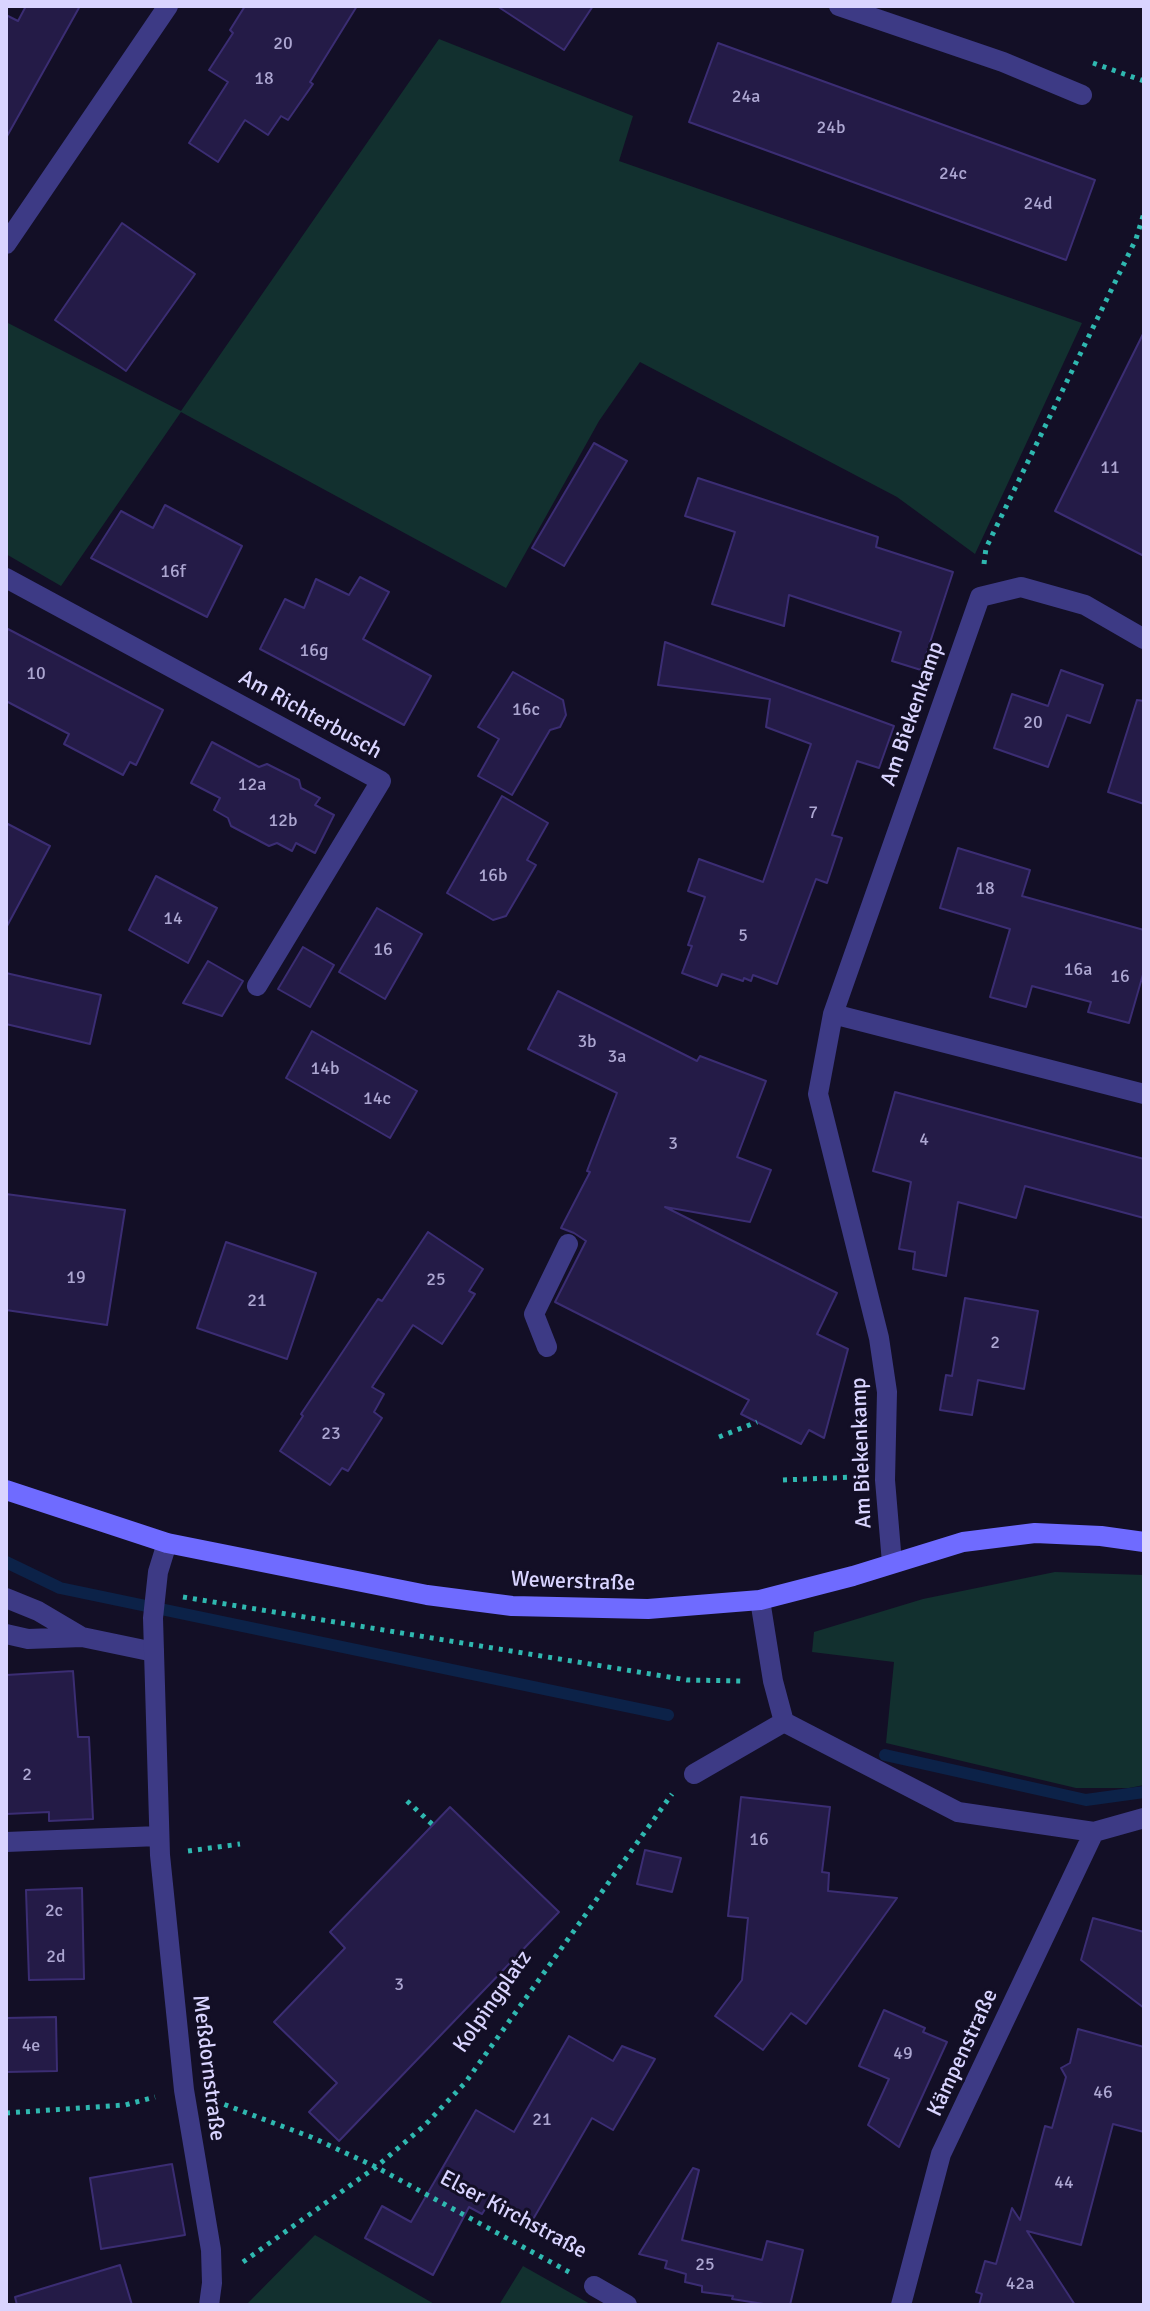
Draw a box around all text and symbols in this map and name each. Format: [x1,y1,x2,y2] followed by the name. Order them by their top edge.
[273,33,293,55] house number: 20
[254,68,274,90] house number: 18
[732,86,760,108] house number: 24a
[817,117,845,139] house number: 24b
[939,163,967,185] house number: 24c
[1024,193,1052,215] house number: 24d
[1100,457,1120,479] house number: 11
[160,561,186,583] house number: 16f
[876,638,950,790] street label: Am Biekenkamp
[300,640,328,662] house number: 16g
[26,663,46,685] house number: 10
[234,665,386,765] street label: Am Richterbusch
[512,699,540,721] house number: 16c
[1023,712,1043,734] house number: 20
[238,774,266,796] house number: 12a
[808,802,818,824] house number: 7
[269,810,297,832] house number: 12b
[479,865,507,887] house number: 16b
[975,878,995,900] house number: 18
[163,908,183,930] house number: 14
[738,925,748,947] house number: 5
[373,939,393,961] house number: 16
[1064,959,1092,981] house number: 16a
[1110,966,1130,988] house number: 16
[577,1031,597,1053] house number: 3b
[608,1046,626,1068] house number: 3a
[311,1058,339,1080] house number: 14b
[363,1088,391,1110] house number: 14c
[919,1129,929,1151] house number: 4
[668,1133,678,1155] house number: 3
[66,1267,86,1289] house number: 19
[426,1269,446,1291] house number: 25
[247,1290,267,1312] house number: 21
[990,1332,1000,1354] house number: 2
[846,1377,878,1529] street label: Am Biekenkamp
[321,1423,341,1445] house number: 23
[510,1567,636,1597] street label: Wewerstraße
[22,1764,32,1786] house number: 2
[749,1829,769,1851] house number: 16
[45,1900,63,1922] house number: 2c
[46,1946,66,1968] house number: 2d
[448,1946,538,2058] street label: Kolpingplatz
[394,1974,404,1996] house number: 3
[922,1985,1004,2121] street label: Kämpenstraße
[186,1993,230,2143] street label: Meßdornstraße
[22,2035,40,2057] house number: 4e
[893,2043,913,2065] house number: 49
[1093,2082,1113,2104] house number: 46
[532,2109,552,2131] house number: 21
[435,2165,591,2265] street label: Elser Kirchstraße
[1054,2172,1074,2194] house number: 44
[695,2254,715,2276] house number: 25
[1006,2273,1034,2295] house number: 42a

